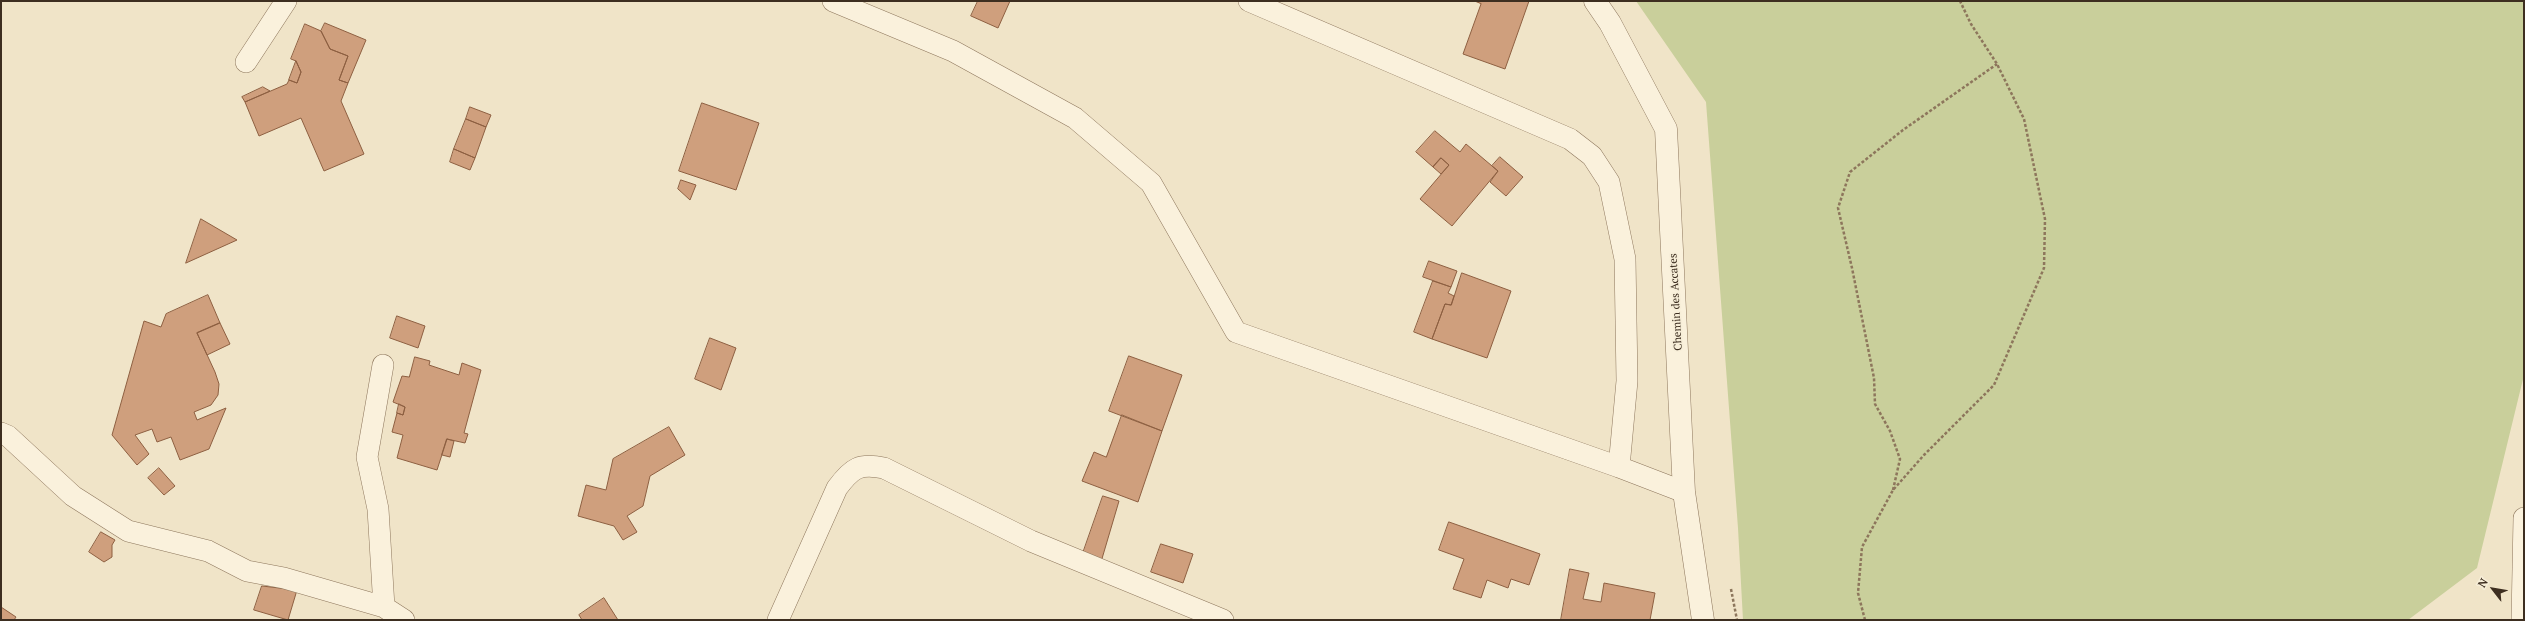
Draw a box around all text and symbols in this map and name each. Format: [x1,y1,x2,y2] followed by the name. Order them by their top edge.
[1667,253,1685,351] street label: Chemin des Accates
[2473,569,2513,609] north arrow
[2475,576,2491,590] text: N

